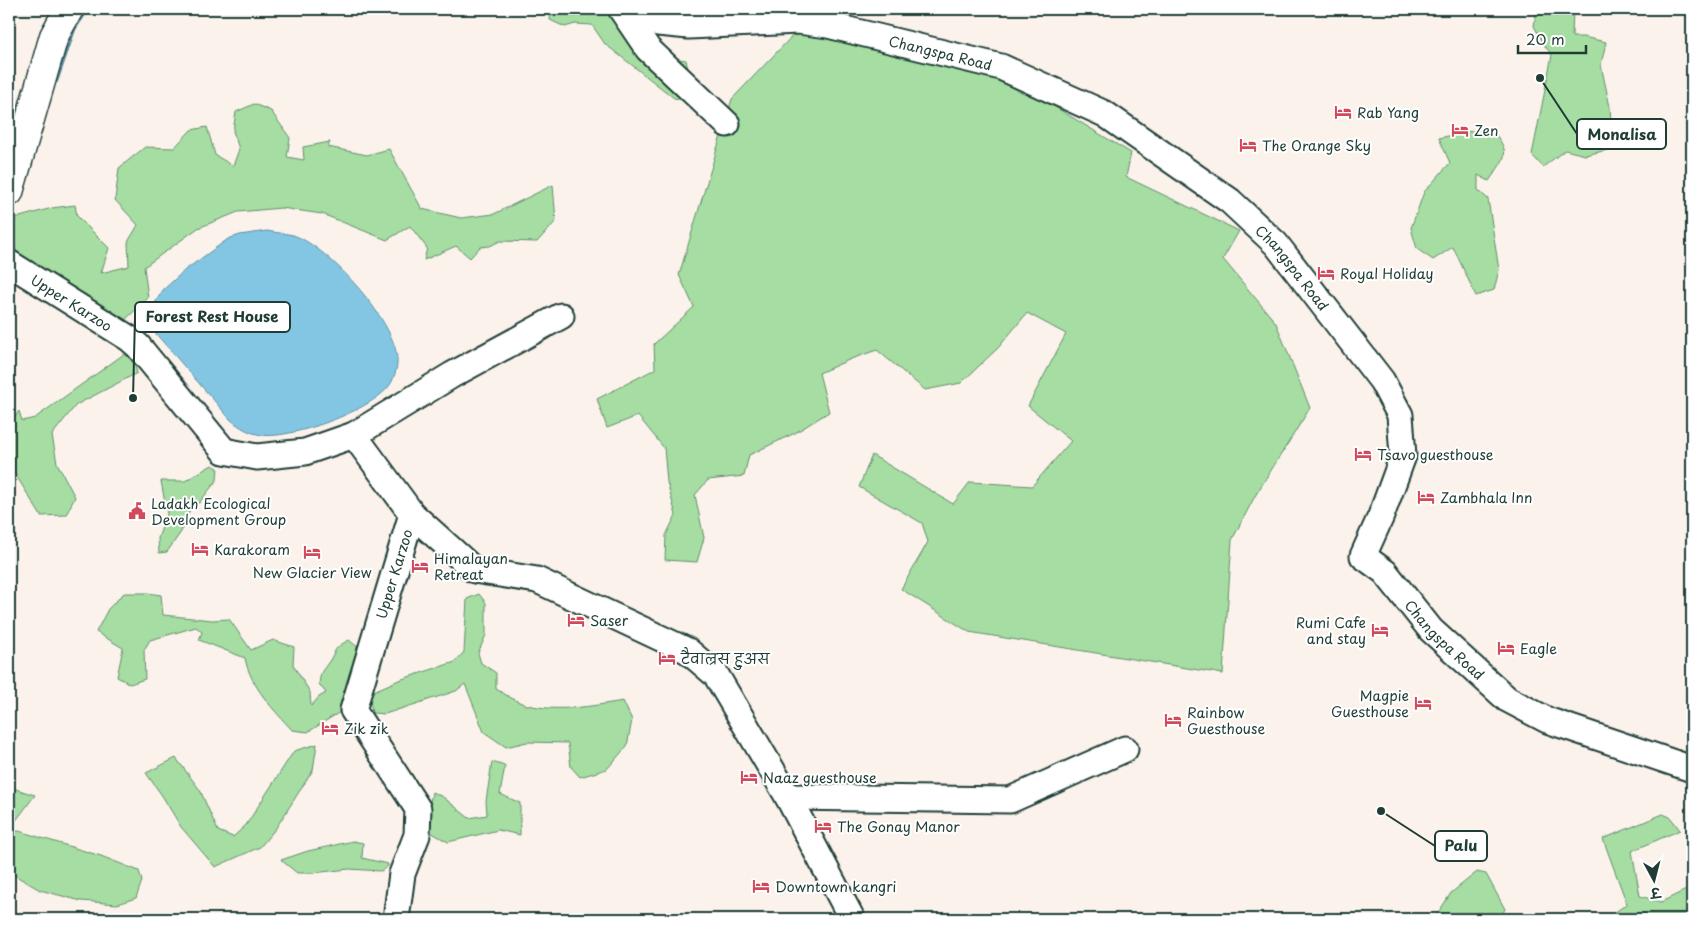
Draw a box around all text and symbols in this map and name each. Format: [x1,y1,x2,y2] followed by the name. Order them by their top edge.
[1518,22,1586,54] scale bar
[1526,27,1565,50] text: 20 m
[887,30,994,75] street label: Changspa Road
[1333,102,1353,122] hotel icon: Rab Yang
[1357,102,1419,123] place label: Rab Yang
[1577,119,1666,149] callout: Monalisa
[1450,120,1470,140] hotel icon: Zen
[1474,120,1498,141] place label: Zen
[1587,122,1657,145] text: Monalisa
[1238,135,1258,155] hotel icon: The Orange Sky
[1262,135,1371,156] place label: The Orange Sky
[1251,220,1334,315] street label: Changspa Road
[1316,263,1336,283] hotel icon: Royal Holiday
[1340,263,1434,284] place label: Royal Holiday
[27,269,117,336] street label: Upper Karzoo
[135,302,290,332] callout: Forest Rest House
[146,304,278,327] text: Forest Rest House
[1353,444,1373,464] hotel icon: Tsavo guesthouse
[1377,444,1494,465] place label: Tsavo guesthouse
[1416,487,1436,507] hotel icon: Zambhala Inn
[1440,487,1532,508] place label: Zambhala Inn
[151,493,286,530] place label: Ladakh Ecological Development Group
[127,501,147,521] public building icon: Ladakh Ecological Development Group
[370,526,418,621] street label: Upper Karzoo
[190,539,210,559] hotel icon: Karakoram
[214,539,290,560] place label: Karakoram
[302,542,322,562] hotel icon: New Glacier View
[434,548,508,585] place label: Himalayan Retreat
[410,556,430,576] hotel icon: Himalayan Retreat
[253,562,372,583] place label: New Glacier View
[1400,595,1489,684] street label: Changspa Road
[566,610,586,630] hotel icon: Saser
[590,610,629,631] place label: Saser
[1296,612,1366,649] place label: Rumi Cafe and stay
[1370,620,1390,640] hotel icon: Rumi Cafe and stay
[1496,638,1516,658] hotel icon: Eagle
[1520,638,1557,659] place label: Eagle
[680,646,771,671] place label: टैवाल्रस हुअस
[657,648,677,668] hotel icon: टैवाल्रस हुअस
[1331,685,1409,722] place label: Magpie Guesthouse
[1413,693,1433,713] hotel icon: Magpie Guesthouse
[1187,702,1265,739] place label: Rainbow Guesthouse
[1163,710,1183,730] hotel icon: Rainbow Guesthouse
[320,718,340,738] hotel icon: Zik zik
[344,718,389,739] place label: Zik zik
[739,767,759,787] hotel icon: Naaz guesthouse
[763,767,877,788] place label: Naaz guesthouse
[813,816,833,836] hotel icon: The Gonay Manor
[837,816,960,837] place label: The Gonay Manor
[1435,831,1487,861] callout: Palu
[1445,833,1477,856] text: Palu
[1628,856,1678,906] north arrow
[751,876,771,896] hotel icon: Downtown kangri
[775,876,897,897] place label: Downtown kangri
[1648,882,1664,905] text: उ

